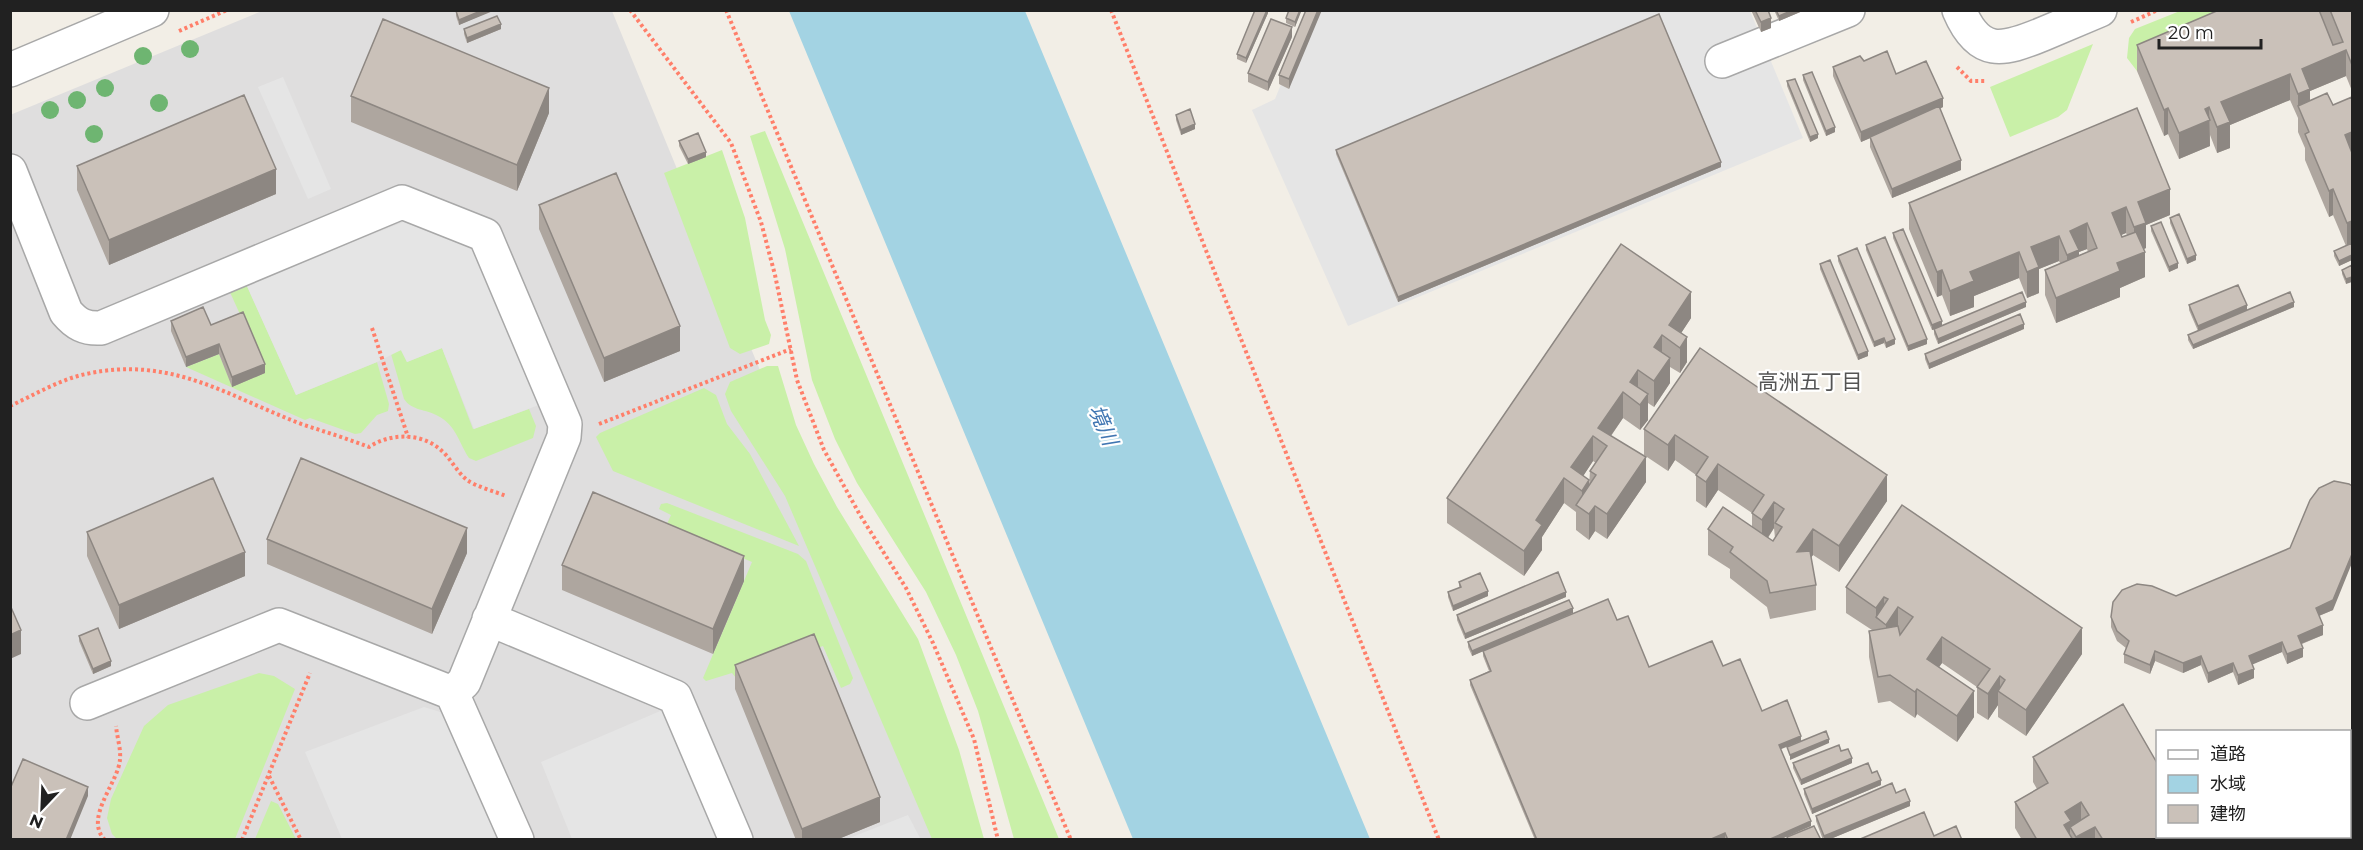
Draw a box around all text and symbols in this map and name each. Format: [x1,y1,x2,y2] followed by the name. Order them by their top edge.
[2159,12,2261,50] scale bar
[2168,22,2214,44] text: 20 m
[1758,369,1863,394] district label: 高洲五丁目
[1084,401,1124,451] water label: 境川
[2156,730,2351,838] legend
[2210,743,2246,765] text: 道路
[2210,773,2246,795] text: 水域
[12,778,72,838] north arrow
[2210,803,2246,825] text: 建物
[27,810,46,833] text: N

